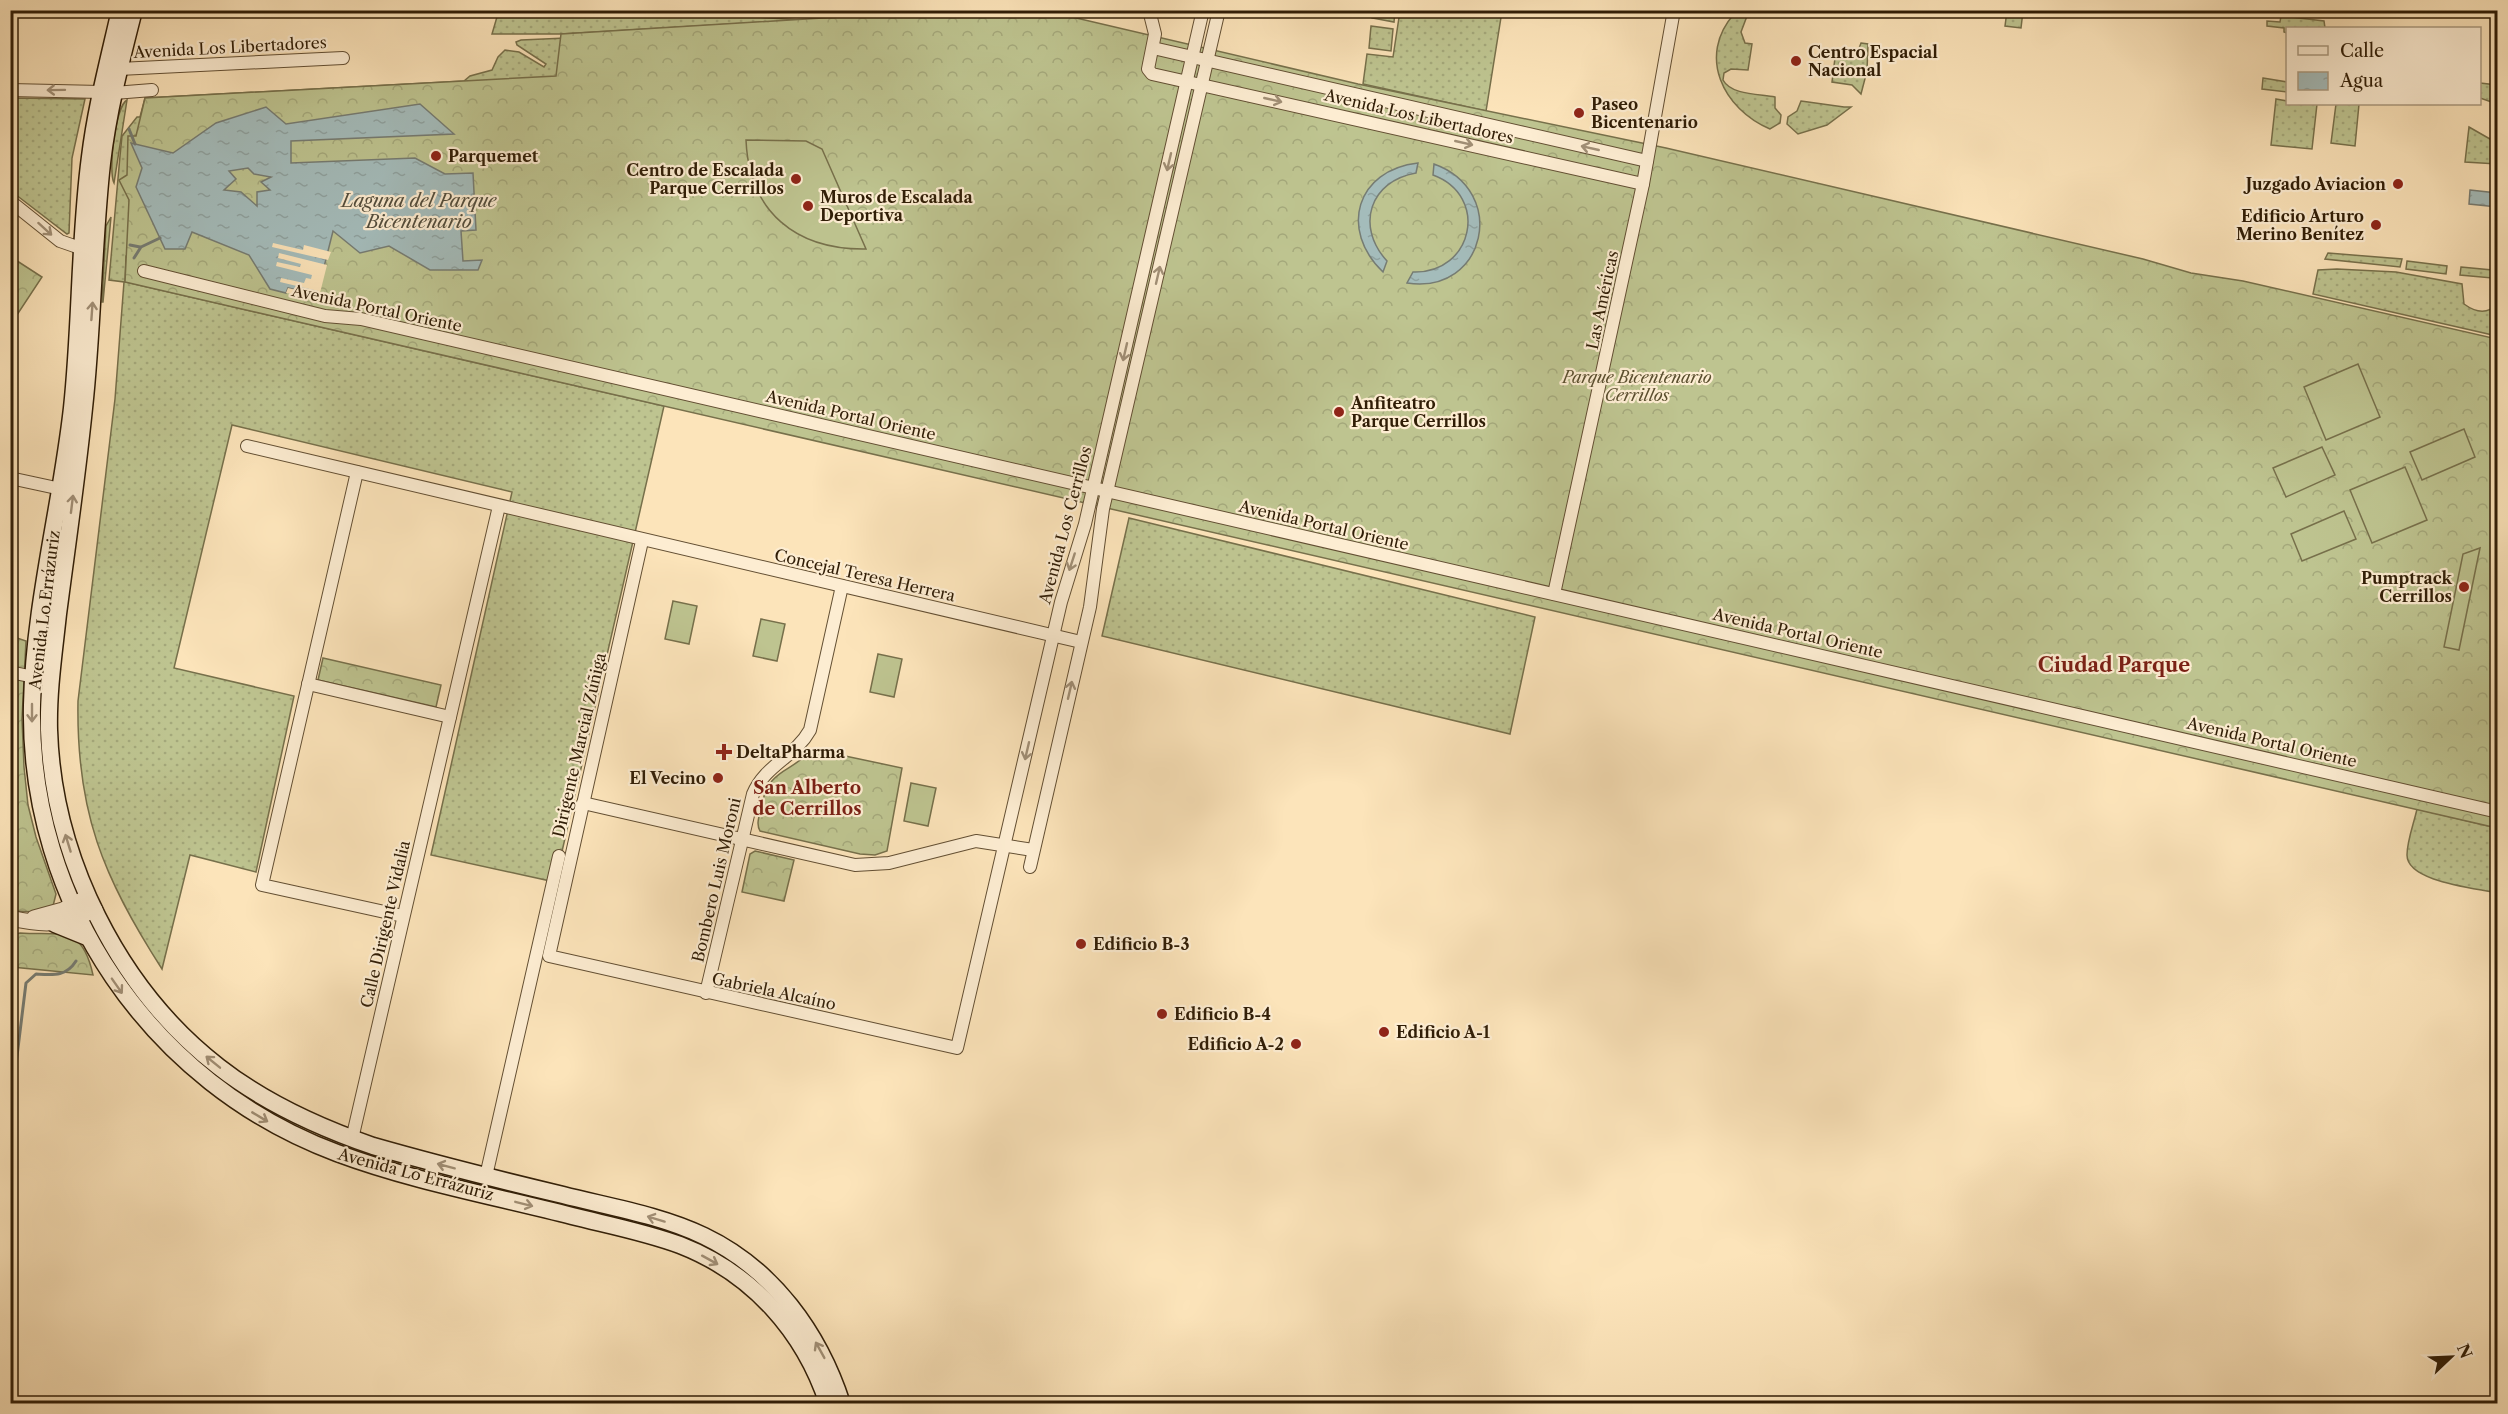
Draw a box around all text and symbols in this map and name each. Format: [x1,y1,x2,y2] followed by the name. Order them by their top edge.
[2286,27,2481,105] legend
[132,32,327,62] street label: Avenida Los Libertadores
[2340,40,2384,62] text: Calle
[1808,42,1938,80] place label: Centro Espacial Nacional
[1789,54,1803,68] marker: Centro Espacial Nacional
[2339,70,2384,92] text: Agua
[46,84,66,95] one-way arrow
[1321,84,1516,148] street label: Avenida Los Libertadores
[1264,94,1283,106] one-way arrow
[1591,94,1698,132] place label: Paseo Bicentenario
[1572,106,1586,120] marker: Paseo Bicentenario
[1453,138,1473,149] one-way arrow
[1580,142,1599,154] one-way arrow
[448,146,539,166] place label: Parquemet
[429,149,443,163] marker: Parquemet
[1162,152,1174,171] one-way arrow
[626,160,785,198] place label: Centro de Escalada Parque Cerrillos
[789,172,803,186] marker: Centro de Escalada Parque Cerrillos
[2243,174,2386,194] place label: Juzgado Aviacion
[2391,177,2405,191] marker: Juzgado Aviacion
[820,187,973,225] place label: Muros de Escalada Deportiva
[340,190,498,233] water label: Laguna del Parque Bicentenario
[801,199,815,213] marker: Muros de Escalada Deportiva
[2236,206,2364,244] place label: Edificio Arturo Merino Benítez
[2369,218,2383,232] marker: Edificio Arturo Merino Benítez
[37,222,52,236] one-way arrow
[1582,249,1622,351] street label: Las Américas
[1153,266,1164,286] one-way arrow
[289,280,464,336] street label: Avenida Portal Oriente
[87,301,98,321] one-way arrow
[1118,342,1130,361] one-way arrow
[1560,367,1712,405] park label: Parque Bicentenario Cerrillos
[763,386,938,444] street label: Avenida Portal Oriente
[1350,393,1486,431] place label: Anfiteatro Parque Cerrillos
[1332,405,1346,419] marker: Anfiteatro Parque Cerrillos
[1034,444,1096,607] street label: Avenida Los Cerrillos
[67,495,78,515] one-way arrow
[1236,496,1411,554] street label: Avenida Portal Oriente
[24,529,64,692] street label: Avenida Lo Errázuriz
[773,544,958,606] street label: Concejal Teresa Herrera
[1066,552,1077,571] one-way arrow
[2361,568,2452,606] place label: Pumptrack Cerrillos
[2457,580,2471,594] marker: Pumptrack Cerrillos
[1710,604,1885,662] street label: Avenida Portal Oriente
[548,650,610,839] street label: Dirigente Marcial Zúñiga
[2038,653,2190,677] district label: Ciudad Parque
[1065,681,1076,701] one-way arrow
[26,703,38,723] one-way arrow
[2184,713,2359,771] street label: Avenida Portal Oriente
[736,742,846,762] place label: DeltaPharma
[1020,742,1032,761] one-way arrow
[717,745,731,759] marker: DeltaPharma
[629,768,706,788] place label: El Vecino
[711,771,725,785] marker: El Vecino
[753,777,862,820] district label: San Alberto de Cerrillos
[687,796,745,964] street label: Bombero Luis Moroni
[62,834,73,853] one-way arrow
[356,838,414,1010] street label: Calle Dirigente Vidalia
[1093,934,1189,954] place label: Edificio B-3
[1074,937,1088,951] marker: Edificio B-3
[710,968,838,1014] street label: Gabriela Alcaíno
[111,978,123,994] one-way arrow
[1174,1004,1271,1024] place label: Edificio B-4
[1155,1007,1169,1021] marker: Edificio B-4
[1396,1022,1491,1042] place label: Edificio A-1
[1377,1025,1391,1039] marker: Edificio A-1
[1188,1034,1284,1054] place label: Edificio A-2
[1289,1037,1303,1051] marker: Edificio A-2
[205,1055,221,1068] one-way arrow
[251,1111,268,1123] one-way arrow
[335,1143,496,1204] street label: Avenida Lo Errázuriz
[437,1159,456,1171] one-way arrow
[514,1198,533,1210] one-way arrow
[647,1213,666,1224] one-way arrow
[701,1255,719,1266] one-way arrow
[2421,1327,2481,1387] north arrow
[814,1341,825,1359] one-way arrow
[2453,1341,2477,1362] text: N

